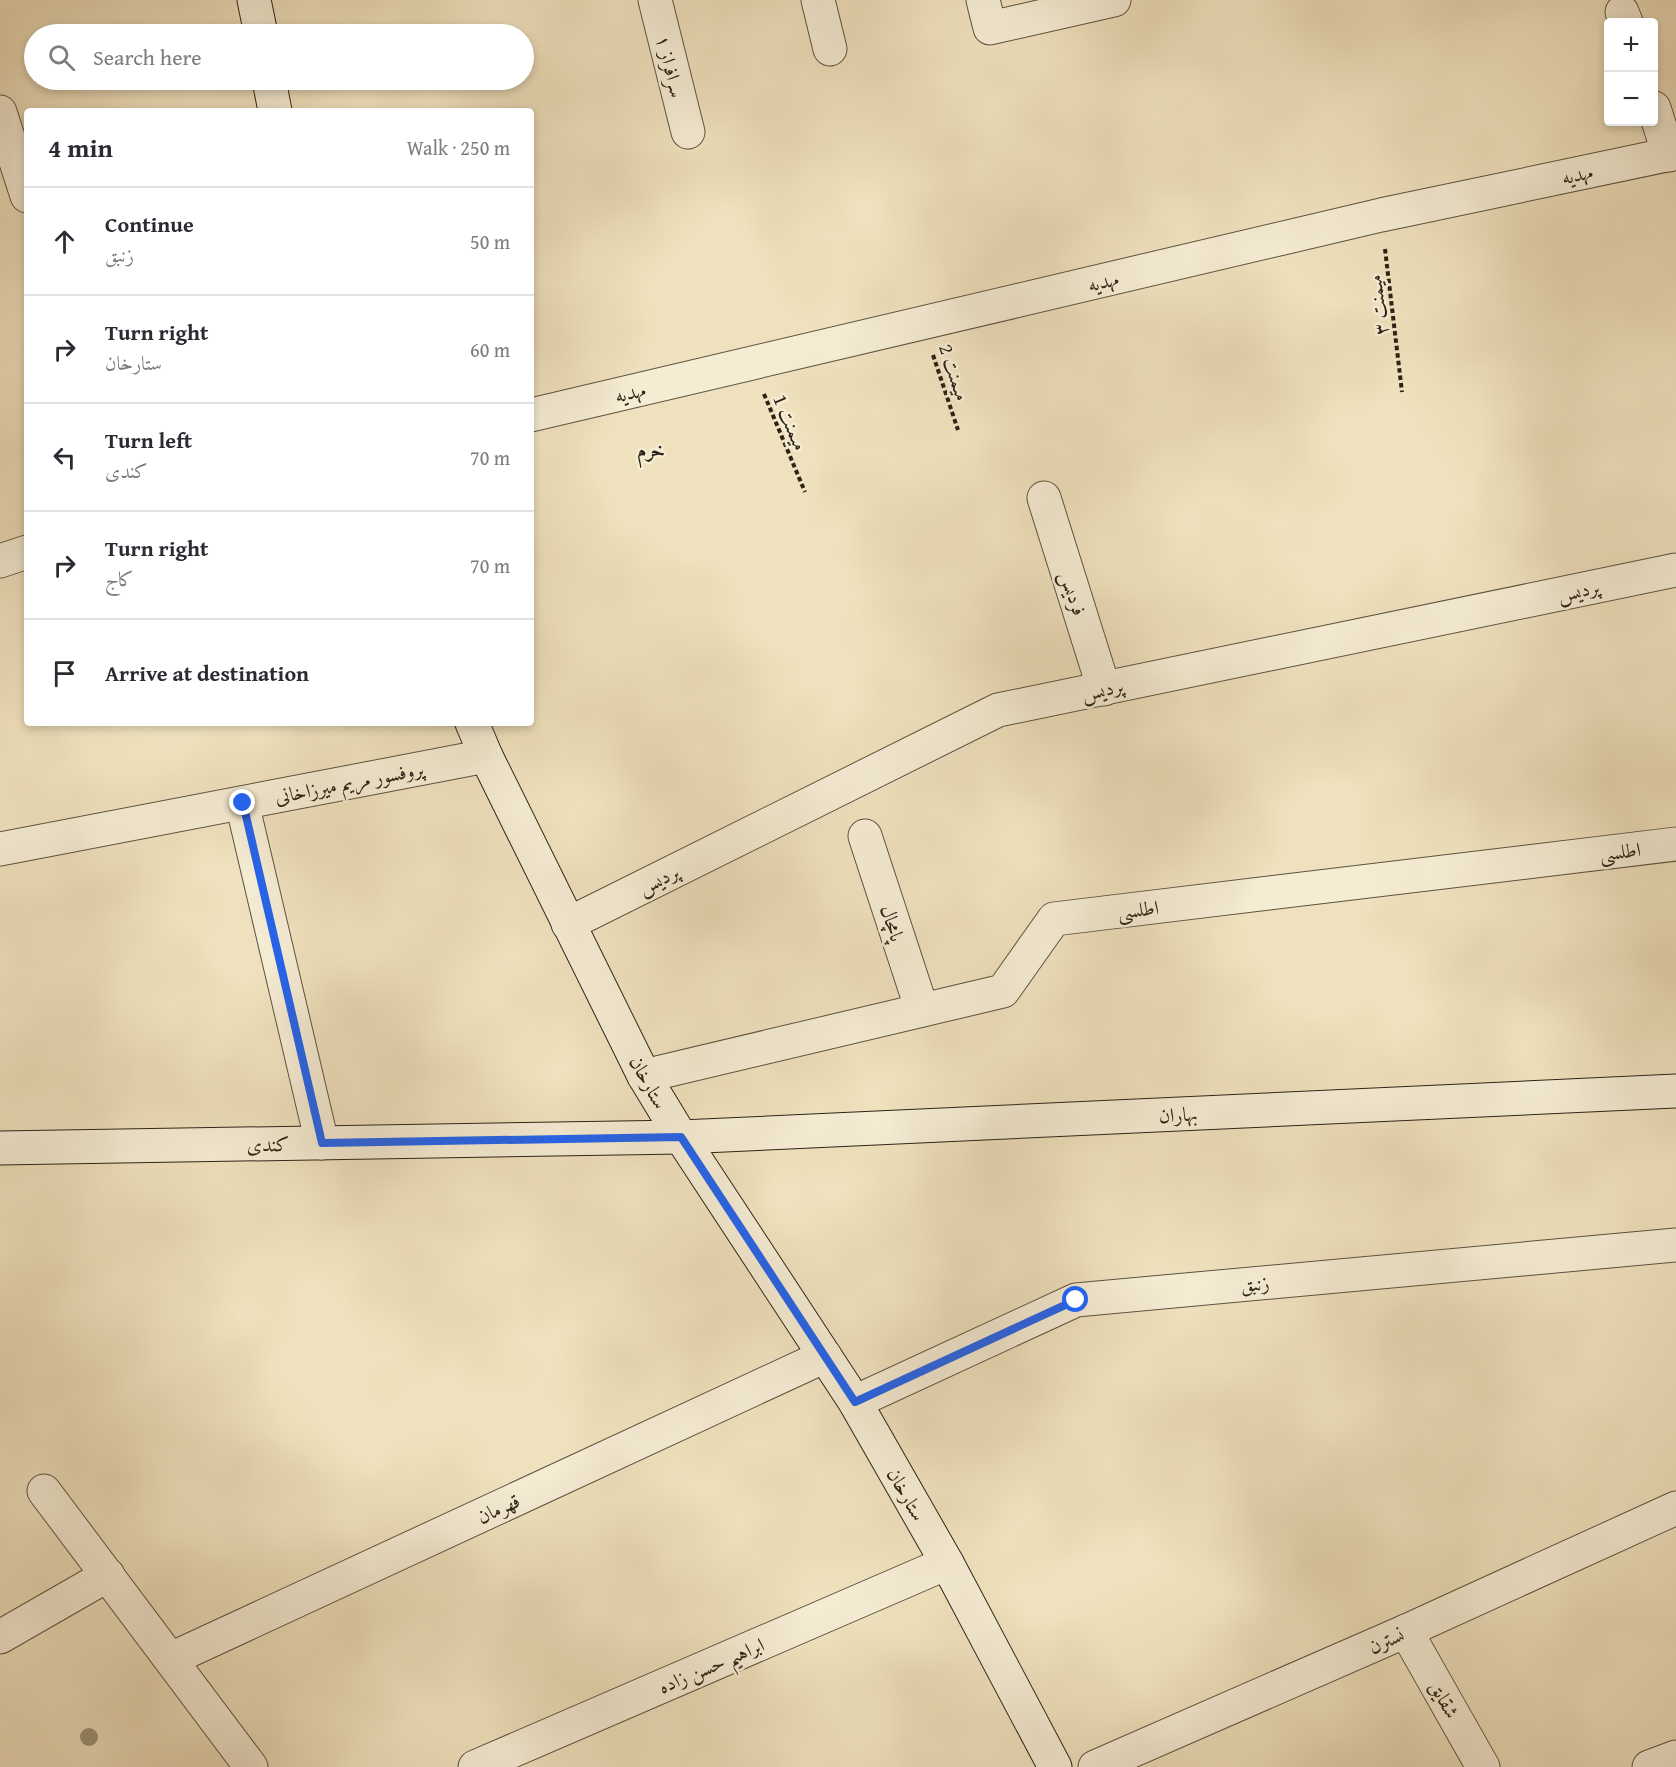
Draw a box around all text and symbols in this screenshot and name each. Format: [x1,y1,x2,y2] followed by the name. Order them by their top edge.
[1604,18,1658,126] map controls
[1604,18,1658,72] button: +
[24,24,534,90] search box
[649,32,693,100] street label: سرافراز ۱
[45,41,78,74] icon: search
[93,41,202,73] text: Search here
[1604,72,1658,126] button: −
[48,128,113,167] text: 4 min
[407,133,510,162] text: Walk · 250 m
[1559,156,1596,191] street label: مهدیه
[105,208,194,240] text: Continue
[48,225,81,258] icon: ahead
[470,227,510,256] text: 50 m
[105,240,134,269] text: زنبق
[1084,263,1122,299] street label: مهدیه
[1359,273,1395,337] street label: میمنت ۳
[105,316,208,348] text: Turn right
[48,333,81,366] icon: right
[470,335,510,364] text: 60 m
[932,340,978,404] street label: میمنت 2
[105,348,162,377] text: ستارخان
[611,374,649,410] street label: مهدیه
[766,389,816,455] street label: میمنت 1
[105,424,192,456] text: Turn left
[637,434,665,469] district label: خرم
[48,441,81,474] icon: left
[470,443,510,472] text: 70 m
[105,456,148,485] text: کندی
[105,532,208,564] text: Turn right
[48,549,81,582] icon: right
[470,551,510,580] text: 70 m
[105,564,134,593] text: کاج
[1053,567,1095,619] street label: فردیس
[1554,571,1604,609] street label: پردیس
[48,657,81,690] icon: arrive
[105,657,309,689] text: Arrive at destination
[1078,670,1128,708] street label: پردیس
[272,753,429,815] street label: پروفسور مریم میرزاخانی
[229,789,255,815] route end
[1597,834,1643,869] street label: اطلسی
[633,856,686,901] street label: پردیس
[1115,892,1161,927] street label: اطلسی
[873,901,913,947] street label: پامچال
[623,1050,675,1114] street label: ستارخان
[1158,1099,1198,1129] street label: بهاران
[246,1129,290,1159] street label: کندی
[1239,1267,1271,1299] street label: زنبق
[1062,1286,1088,1312] route start
[880,1462,934,1526] street label: ستارخان
[472,1485,524,1531] street label: قهرمان
[1363,1619,1409,1661] street label: نسترن
[653,1630,771,1706] street label: ابراهیم حسن زاده
[1423,1675,1467,1723] street label: شقایق

